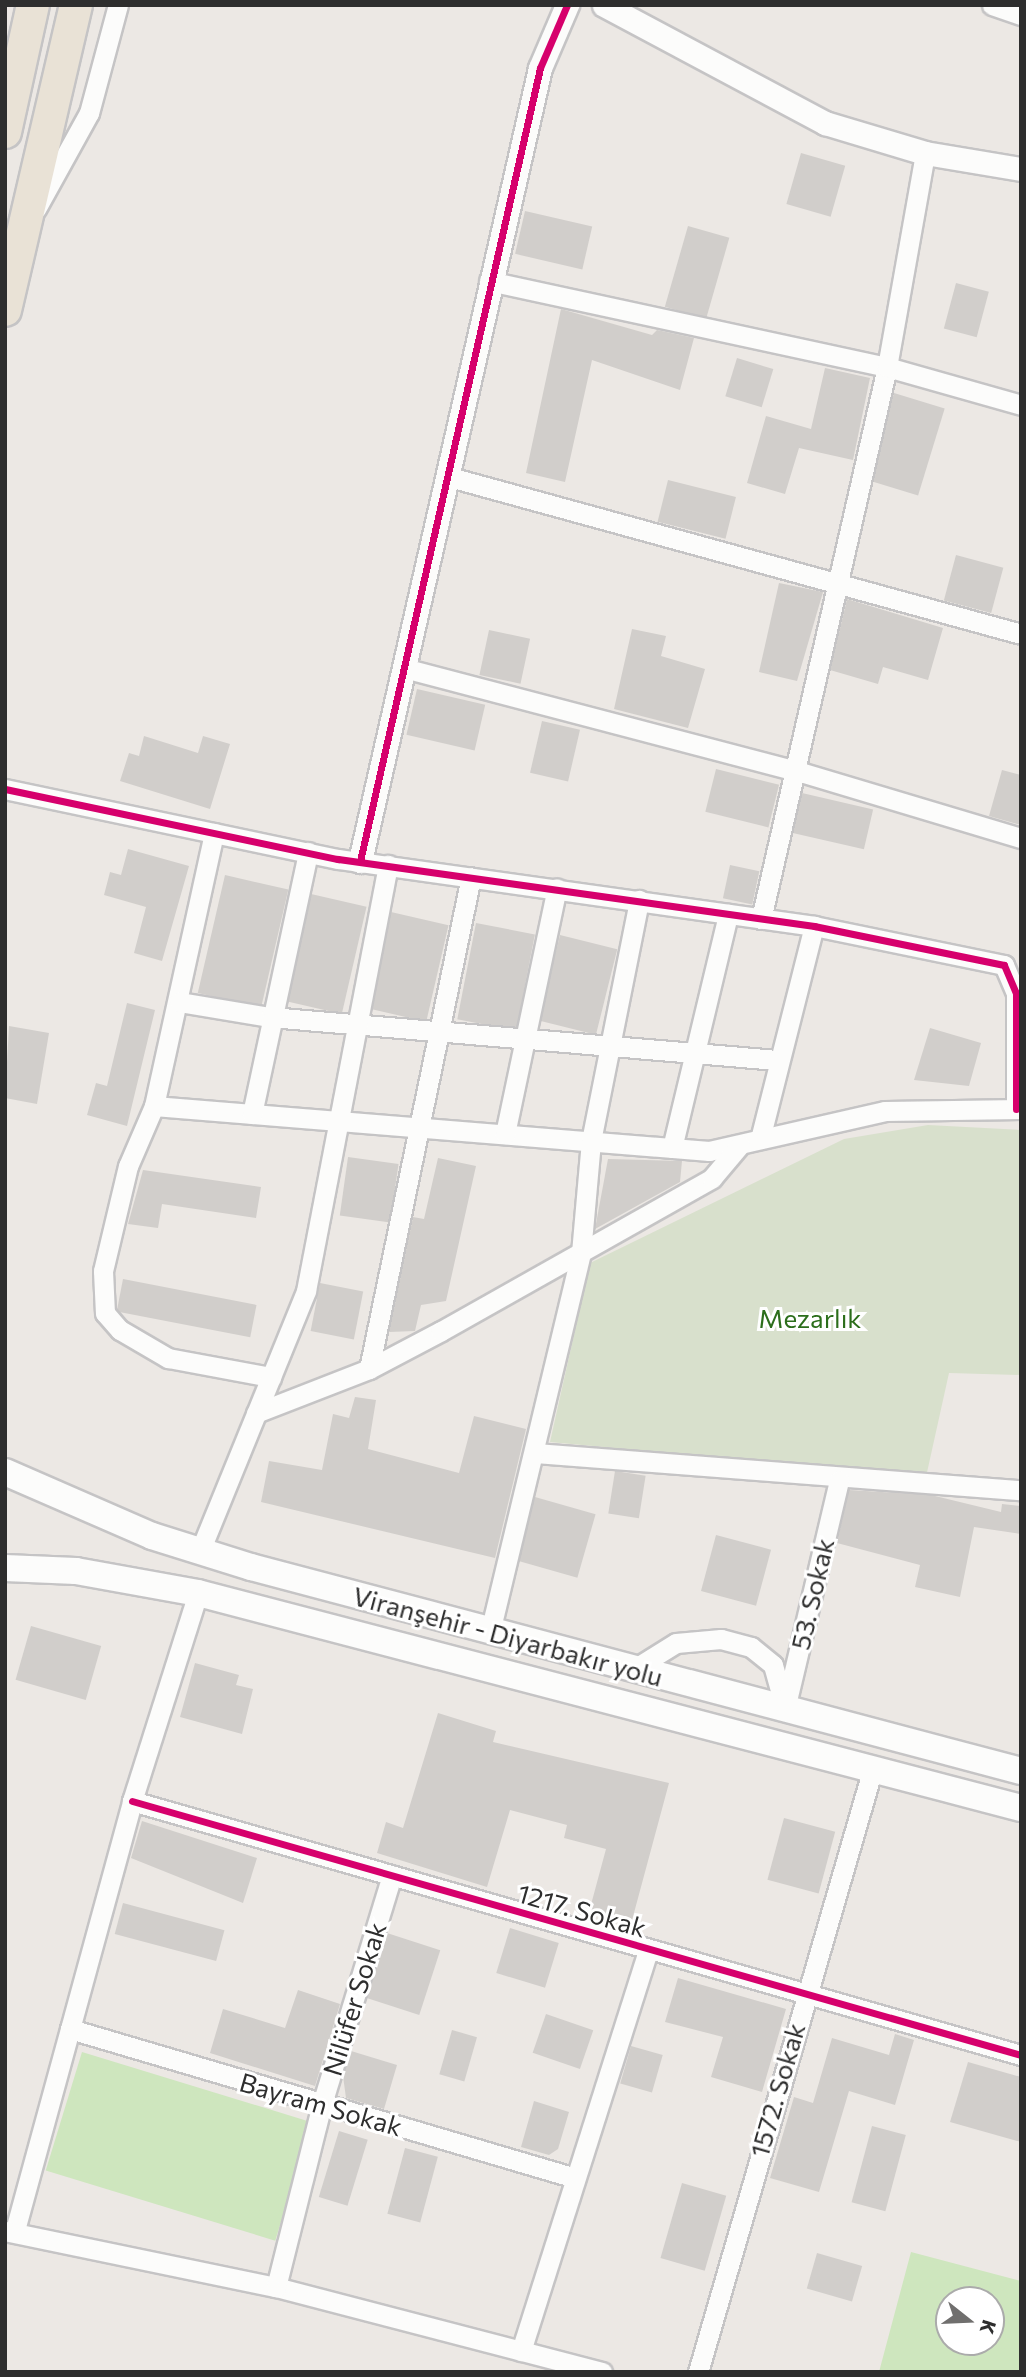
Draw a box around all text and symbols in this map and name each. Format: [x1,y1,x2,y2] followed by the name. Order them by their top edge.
[759,1302,861,1334] park label: Mezarlık
[784,1535,840,1653] street label: 53. Sokak
[350,1580,666,1692] street label: Viranşehir - Diyarbakır yolu
[514,1877,650,1943] street label: 1217. Sokak
[316,1919,392,2079] street label: Nilüfer Sokak
[743,2019,811,2161] street label: 1572. Sokak
[236,2066,406,2142] street label: Bayram Sokak
[935,2286,1005,2356] north arrow
[976,2317,1002,2337] text: K

